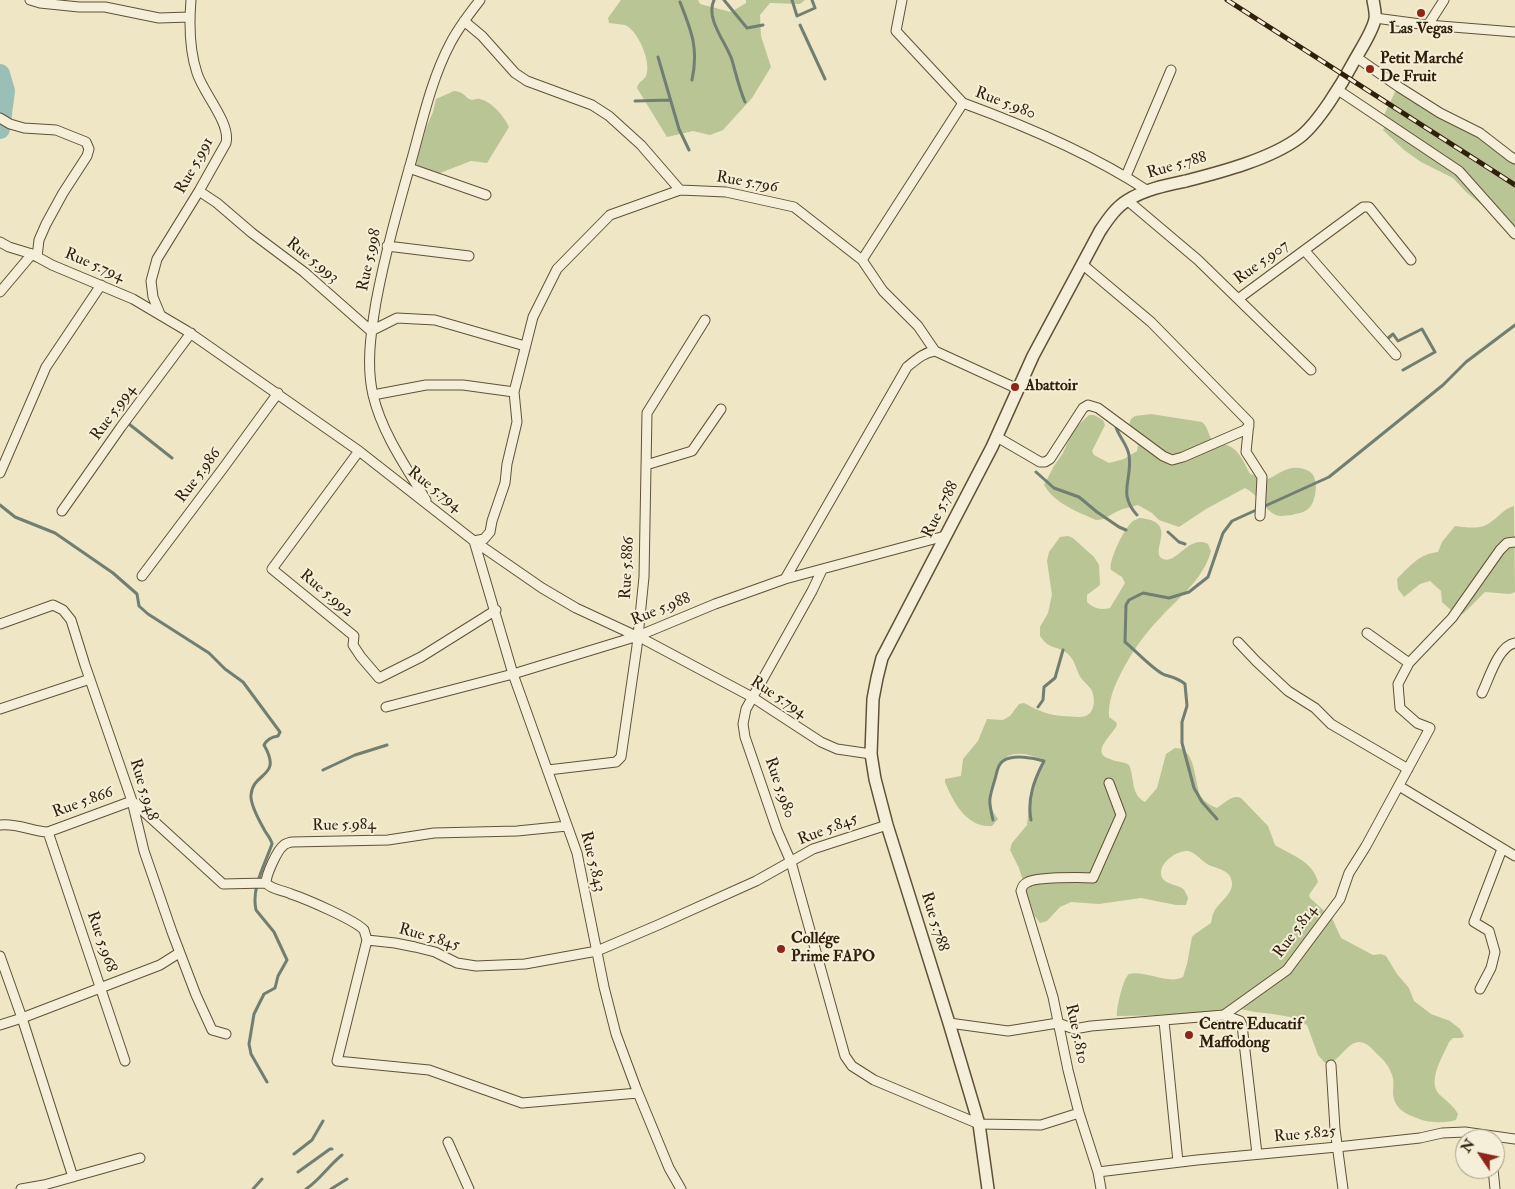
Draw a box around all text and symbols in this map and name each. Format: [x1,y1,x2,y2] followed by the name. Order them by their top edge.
[1415,7,1427,19] marker: Las Vegas
[1389,20,1453,40] place label: Las Vegas
[1380,50,1463,88] place label: Petit Marché De Fruit
[1364,63,1376,75] marker: Petit Marché De Fruit
[972,84,1038,124] street label: Rue 5.980
[172,134,218,198] street label: Rue 5.991
[1145,148,1209,184] street label: Rue 5.788
[715,168,779,198] street label: Rue 5.796
[354,227,386,293] street label: Rue 5.998
[282,234,342,288] street label: Rue 5.993
[1231,237,1293,289] street label: Rue 5.907
[61,245,127,287] street label: Rue 5.794
[1025,377,1078,397] place label: Abattoir
[87,381,141,445] street label: Rue 5.994
[1009,381,1021,393] marker: Abattoir
[172,445,226,507] street label: Rue 5.986
[403,463,465,517] street label: Rue 5.794
[919,478,963,542] street label: Rue 5.788
[617,536,639,600] street label: Rue 5.886
[295,566,357,622] street label: Rue 5.992
[628,589,694,631] street label: Rue 5.988
[746,673,810,723] street label: Rue 5.794
[760,755,798,821] street label: Rue 5.980
[124,757,162,823] street label: Rue 5.948
[50,783,116,823] street label: Rue 5.866
[795,810,861,850] street label: Rue 5.845
[312,816,376,836] street label: Rue 5.984
[575,830,609,894] street label: Rue 5.843
[916,890,952,954] street label: Rue 5.788
[1270,902,1322,962] street label: Rue 5.814
[82,909,120,975] street label: Rue 5.968
[396,920,462,956] street label: Rue 5.845
[791,930,875,968] place label: Collége Prime FAPO
[775,943,787,955] marker: Collége Prime FAPO
[1060,1002,1092,1066] street label: Rue 5.810
[1199,1016,1302,1054] place label: Centre Educatif Maffodong
[1183,1029,1195,1041] marker: Centre Educatif Maffodong
[1273,1123,1337,1147] street label: Rue 5.825
[1455,1129,1505,1179] north arrow
[1457,1136,1479,1156] text: N

